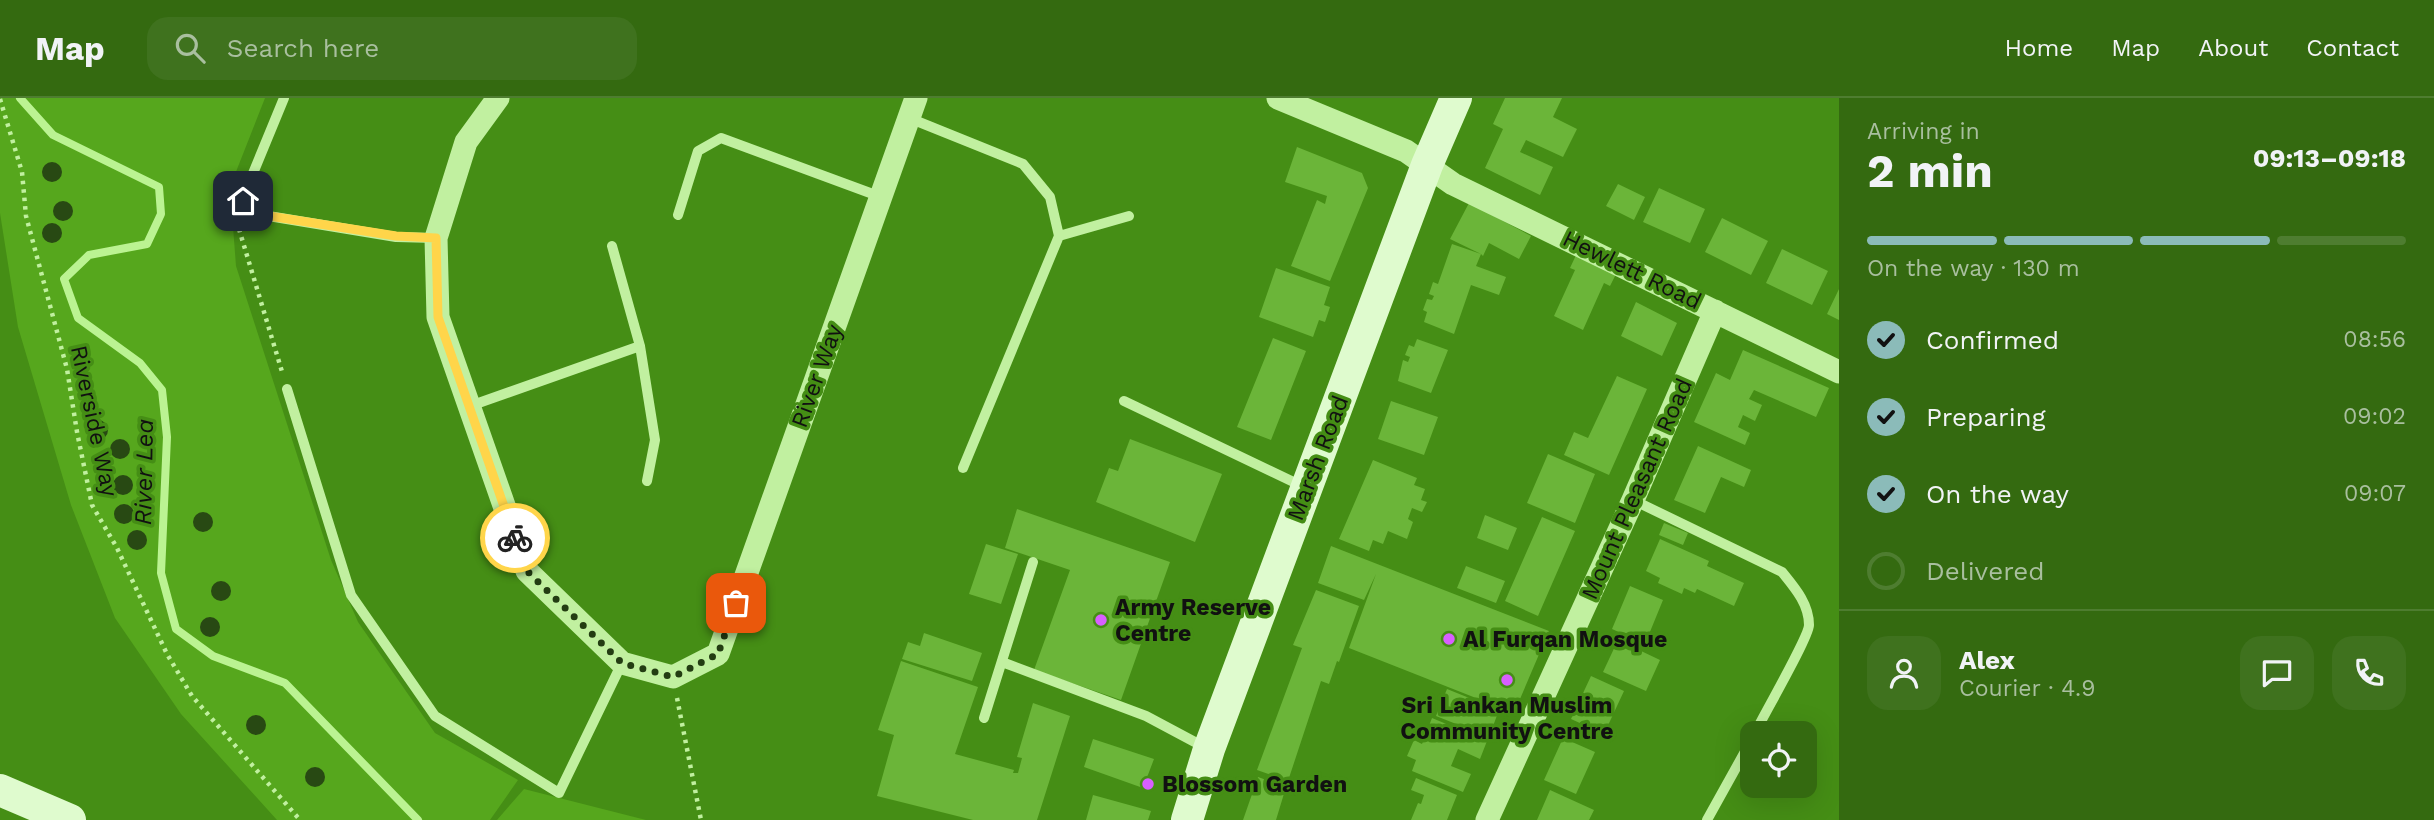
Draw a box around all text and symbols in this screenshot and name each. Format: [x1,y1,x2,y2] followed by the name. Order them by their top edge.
[147,17,637,80] search box
[35,29,105,68] text: Map
[171,29,209,67] icon: search
[227,33,379,63] text: Search here
[2005,34,2073,62] text: Home
[2111,34,2160,62] text: Map
[2198,34,2268,62] text: About
[2306,34,2399,62] text: Contact
[1867,118,1980,145] text: Arriving in
[2253,143,2406,173] text: 09:13–09:18
[1867,144,1993,198] text: 2 min
[213,171,273,231] pin
[224,182,262,220] icon: home
[1558,225,1706,315] street label: Hewlett Road
[1867,255,2080,282] text: On the way · 130 m
[786,320,848,431] street label: River Way
[1867,321,1905,359] icon: check
[1926,325,2059,355] text: Confirmed
[2343,326,2406,353] text: 08:56
[65,343,123,499] street label: Riverside Way
[1576,374,1698,604] street label: Mount Pleasant Road
[1282,392,1354,524] street label: Marsh Road
[1867,398,1905,436] icon: check
[1926,402,2046,432] text: Preparing
[2343,403,2406,430] text: 09:02
[129,418,159,525] water label: River Lea
[1867,475,1905,513] icon: check
[1926,479,2069,509] text: On the way
[2344,480,2406,507] text: 09:07
[480,503,550,573] courier
[496,519,534,557] icon: bike
[1926,556,2045,586] text: Delivered
[706,573,766,633] pin
[717,584,755,622] icon: bag
[1115,594,1271,647] place label: Army Reserve Centre
[1093,612,1109,628] marker: Army Reserve Centre
[1463,626,1667,653] place label: Al Furqan Mosque
[1441,631,1457,647] marker: Al Furqan Mosque
[1867,636,1941,710] button: person
[2240,636,2314,710] button: chat
[2332,636,2406,710] button: phone
[1959,645,2015,675] text: Alex
[1499,672,1515,688] marker: Sri Lankan Muslim Community Centre
[1959,675,2095,702] text: Courier · 4.9
[1400,692,1614,745] place label: Sri Lankan Muslim Community Centre
[1740,721,1817,798] map controls
[1740,721,1817,798] button: locate
[1162,771,1347,798] place label: Blossom Garden
[1140,776,1156,792] marker: Blossom Garden

